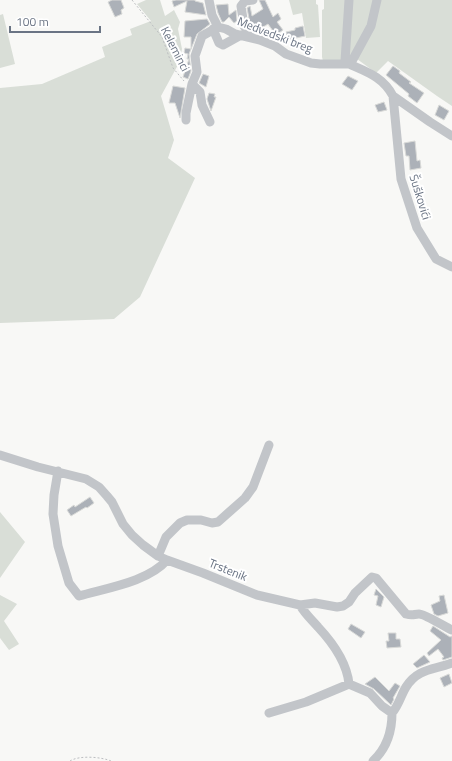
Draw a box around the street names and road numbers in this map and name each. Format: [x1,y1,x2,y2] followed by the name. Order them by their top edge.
[235,11,316,58] street label: Medvedski breg
[156,23,195,75] street label: Keleminci
[405,172,436,222] street label: Šuškovići
[206,553,251,586] street label: Trstenik

